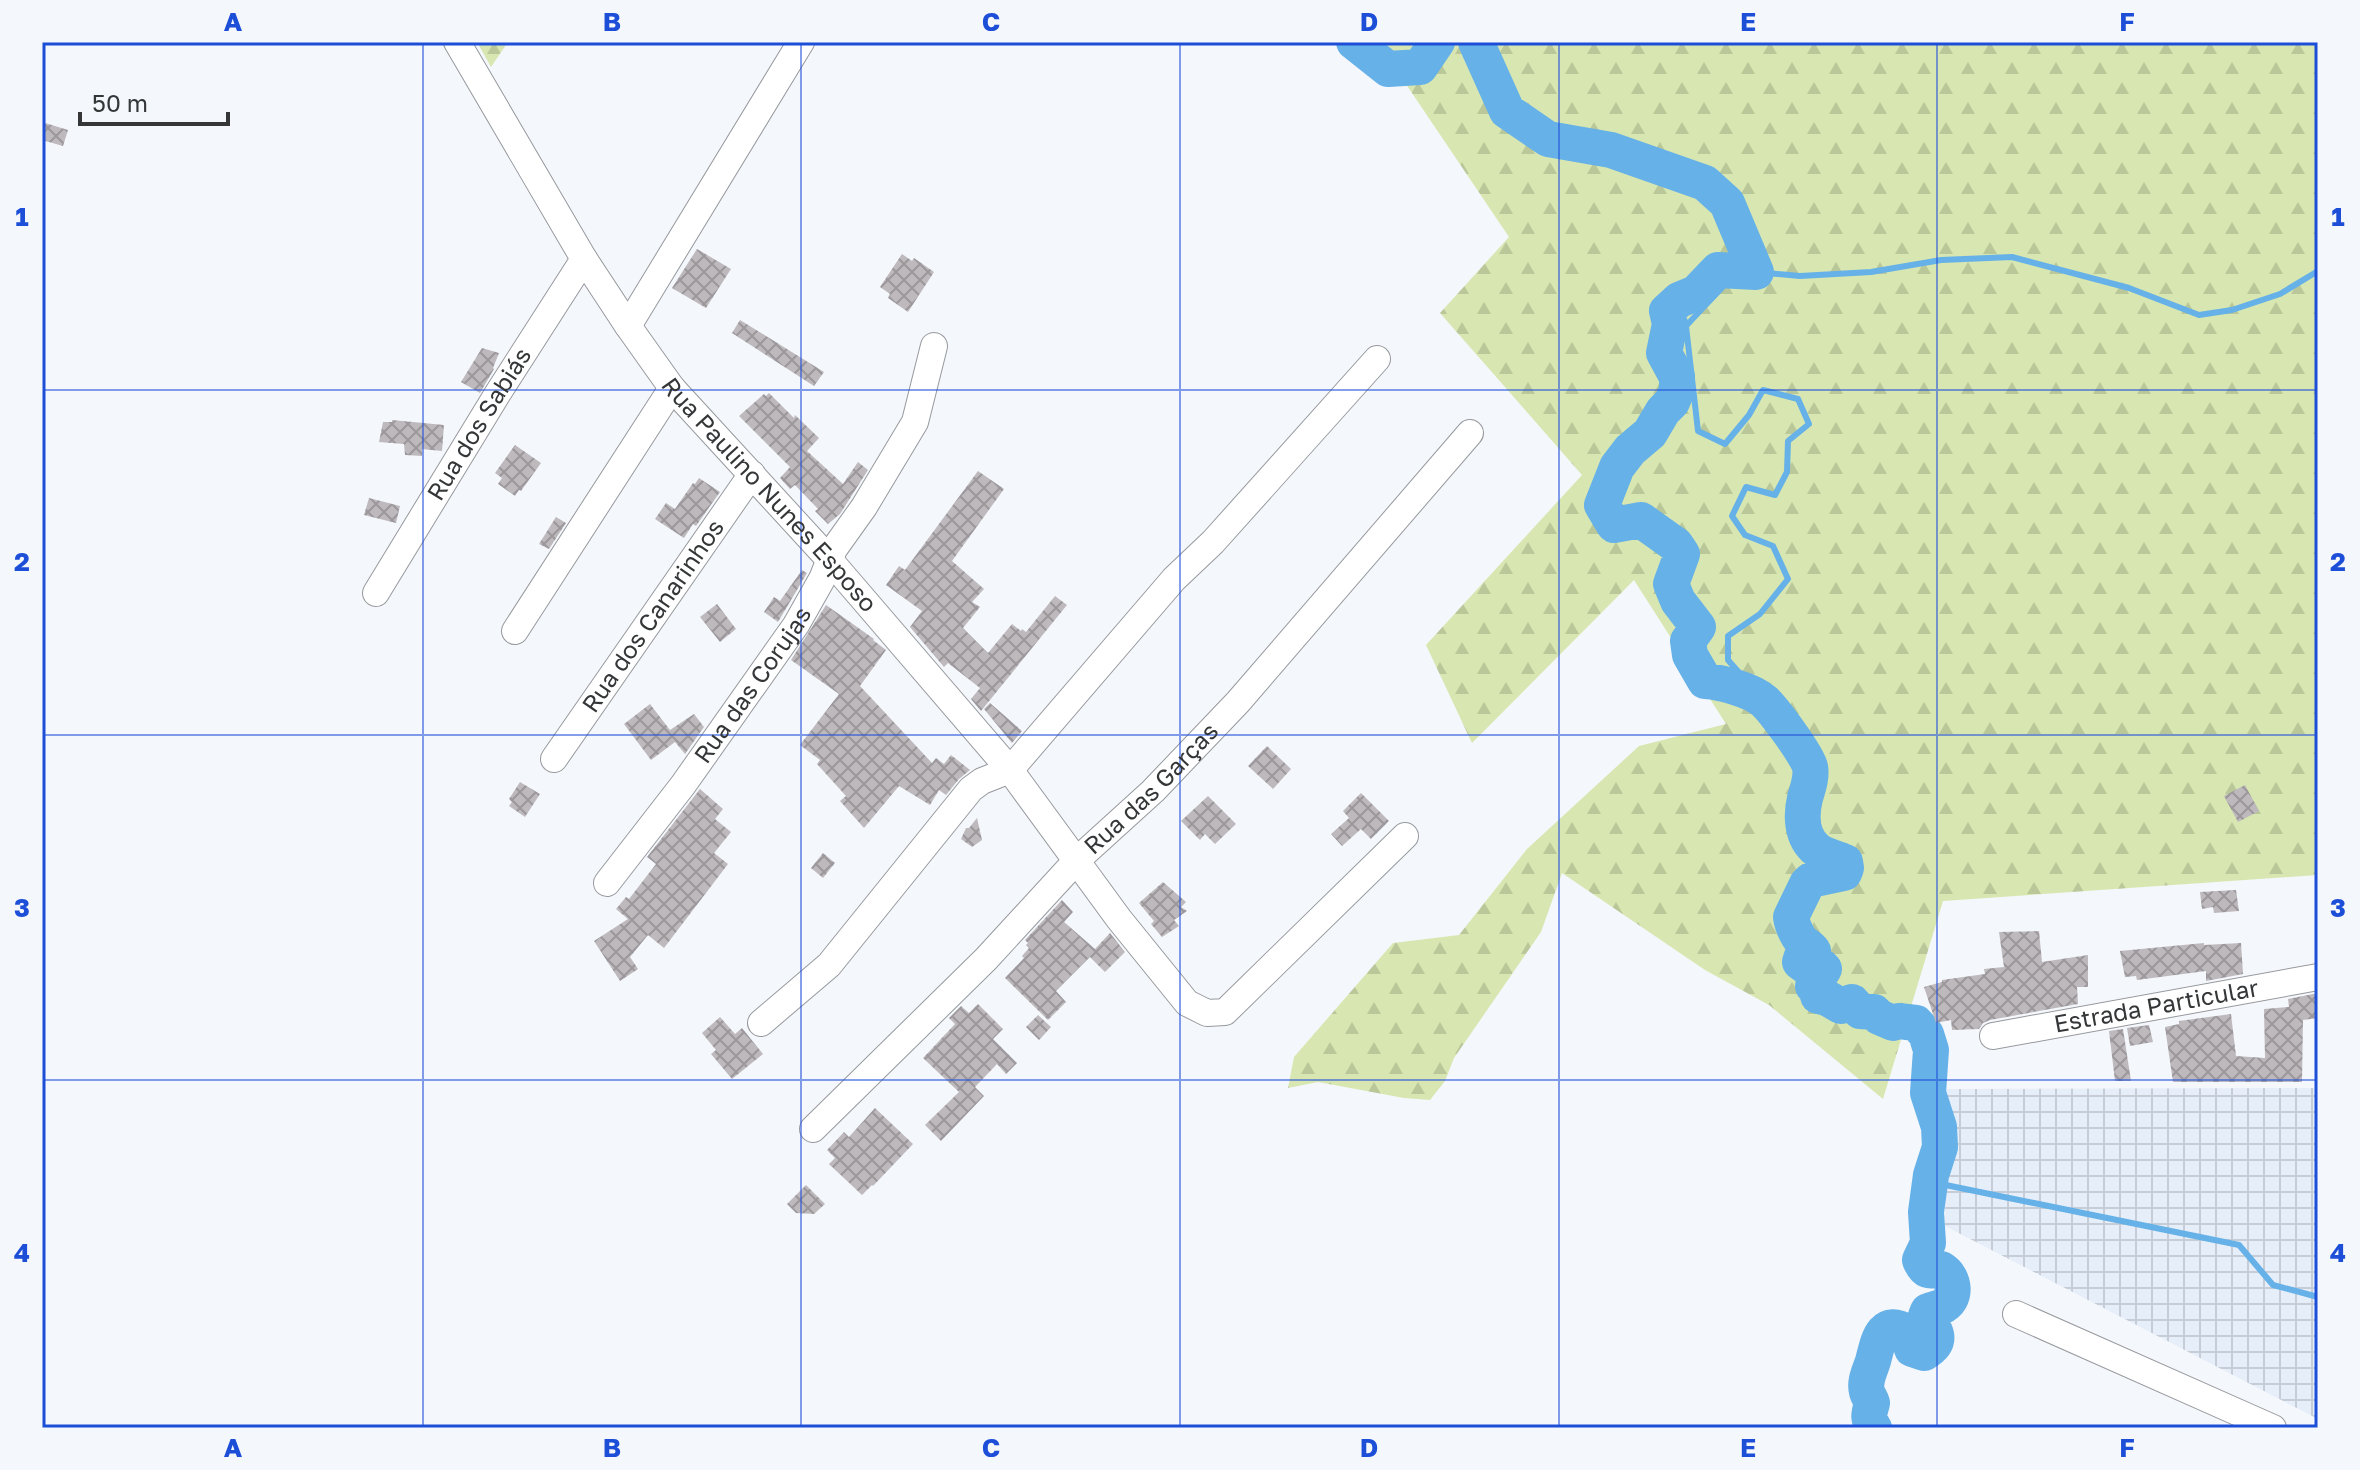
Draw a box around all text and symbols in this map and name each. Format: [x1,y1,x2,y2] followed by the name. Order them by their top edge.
[224,6,243,37] text: A
[603,6,621,37] text: B
[982,6,1000,37] text: C
[1360,6,1378,37] text: D
[1740,6,1756,37] text: E
[2119,6,2135,37] text: F
[80,76,228,126] scale bar
[92,88,148,117] text: 50 m
[15,201,29,232] text: 1
[2331,201,2345,232] text: 1
[420,342,536,505] street label: Rua dos Sabiás
[656,371,884,617] street label: Rua Paulino Nunes Esposo
[575,513,729,717] street label: Rua dos Canarinhos
[14,546,30,577] text: 2
[2330,546,2346,577] text: 2
[687,601,816,768] street label: Rua das Corujas
[1077,716,1223,860] street label: Rua das Garças
[14,892,30,923] text: 3
[2330,892,2346,923] text: 3
[2052,972,2261,1038] street label: Estrada Particular
[14,1237,30,1268] text: 4
[2330,1237,2346,1268] text: 4
[224,1432,243,1463] text: A
[603,1432,621,1463] text: B
[982,1432,1000,1463] text: C
[1360,1432,1378,1463] text: D
[1740,1432,1756,1463] text: E
[2119,1432,2135,1463] text: F

